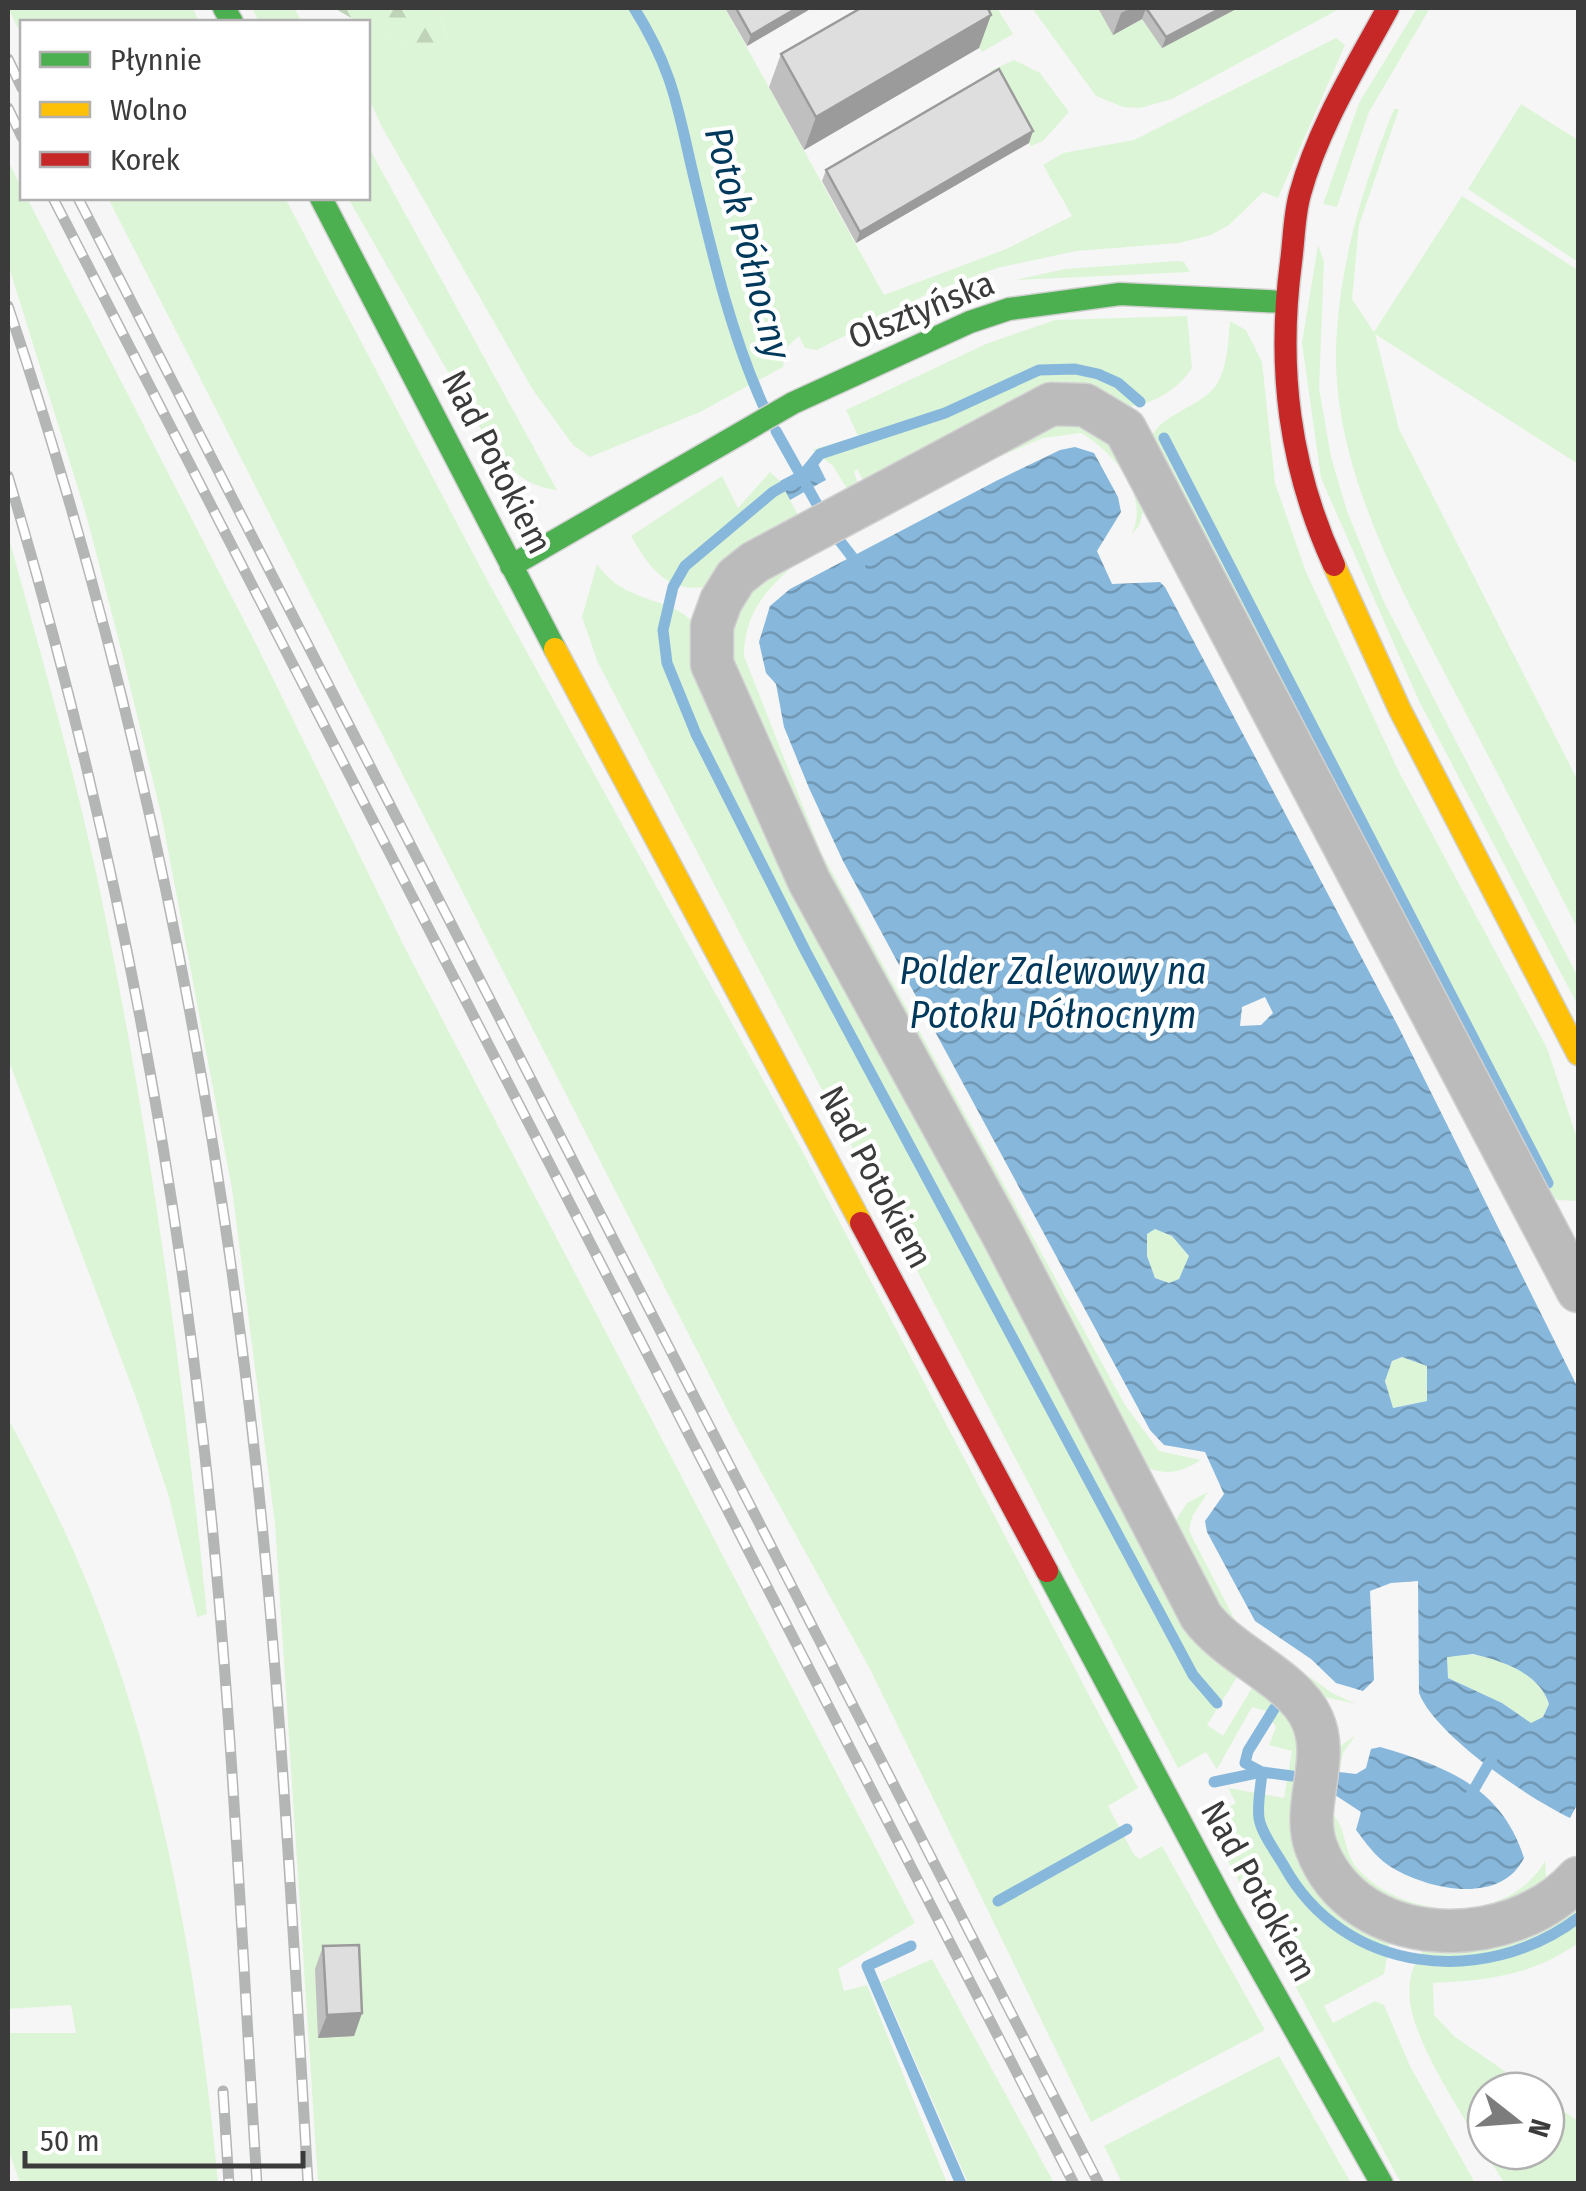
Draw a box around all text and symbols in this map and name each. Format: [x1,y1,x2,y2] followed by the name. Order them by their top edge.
[20,20,370,200] legend
[110,42,202,78] text: Płynnie
[110,92,187,128] text: Wolno
[695,122,801,365] water label: Potok Północny
[110,142,180,178] text: Korek
[842,262,1000,358] street label: Olsztyńska
[433,363,561,561] street label: Nad Potokiem
[900,948,1206,1038] water label: Polder Zalewowy na Potoku Północnym
[811,1079,941,1275] street label: Nad Potokiem
[1192,1793,1326,1989] street label: Nad Potokiem
[1466,2071,1566,2171] north arrow
[25,2106,302,2168] scale bar
[1521,2115,1558,2141] text: N
[40,2123,100,2159] text: 50 m

